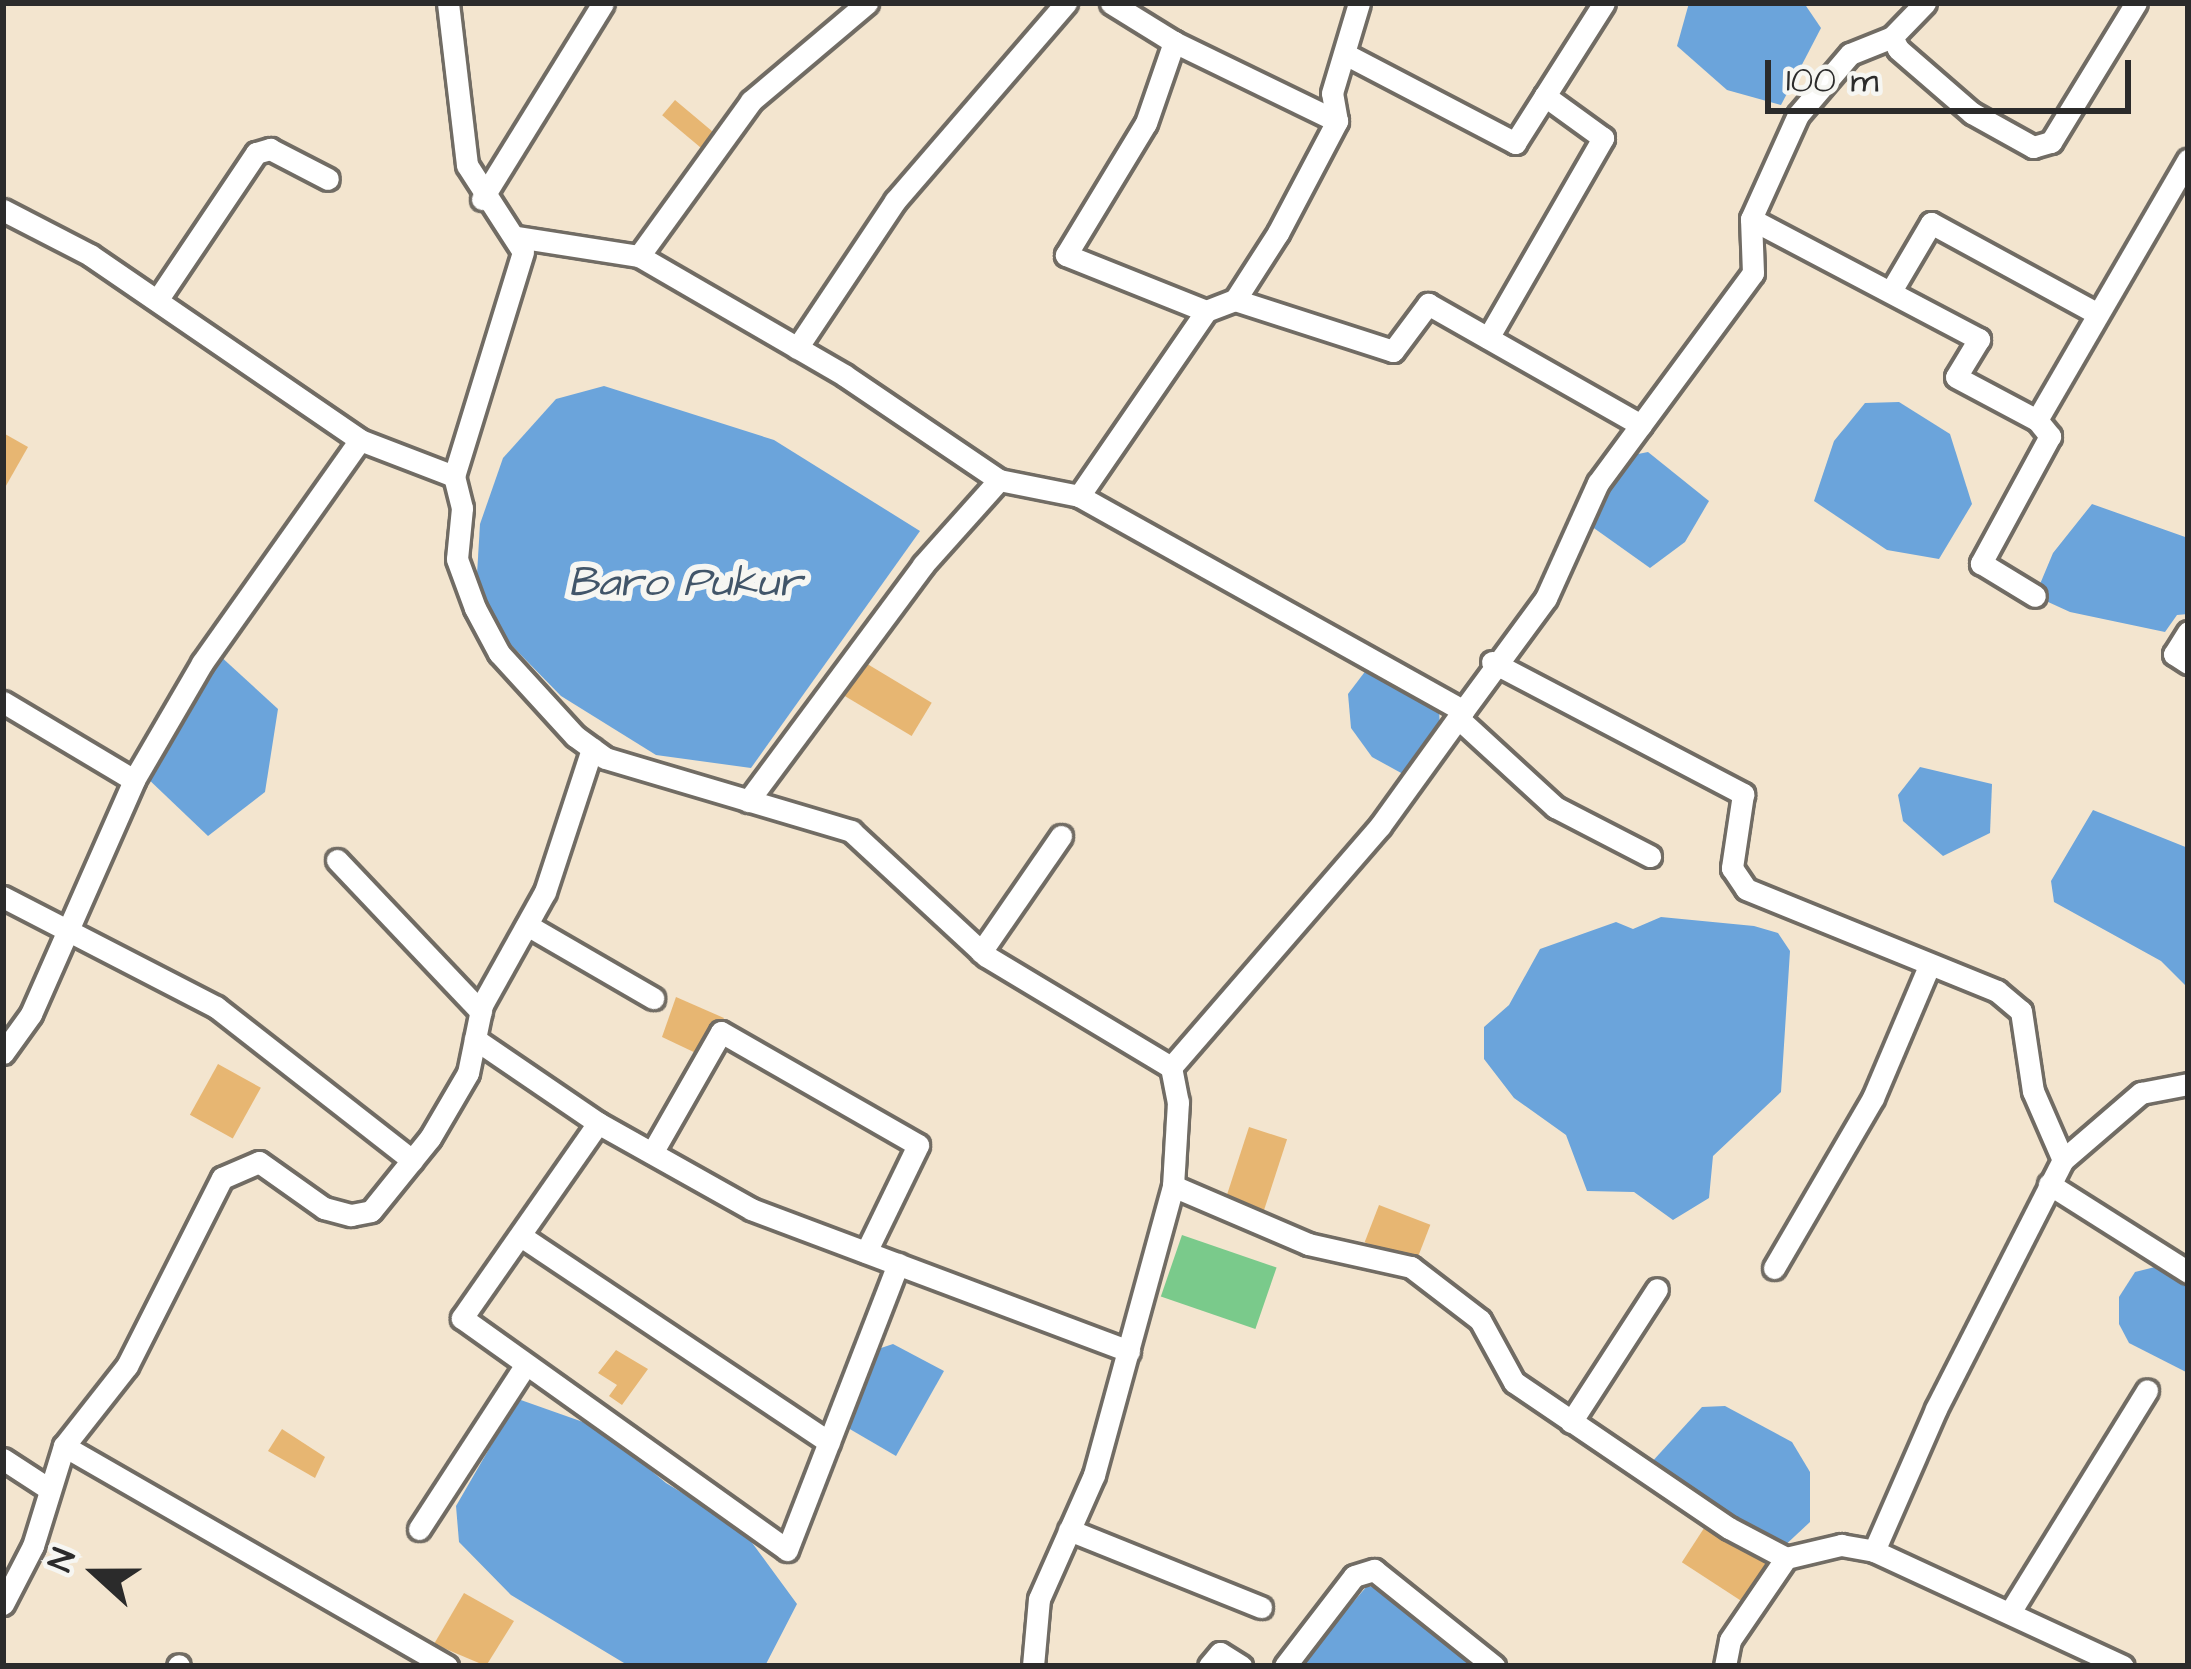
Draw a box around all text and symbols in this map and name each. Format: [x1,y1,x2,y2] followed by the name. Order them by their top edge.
[1771,36,2137,110] scale bar
[1786,55,1878,106] text: 100 m
[568,558,802,608] water label: Baro Pukur
[36,1513,156,1633] north arrow
[37,1542,88,1578] text: N

